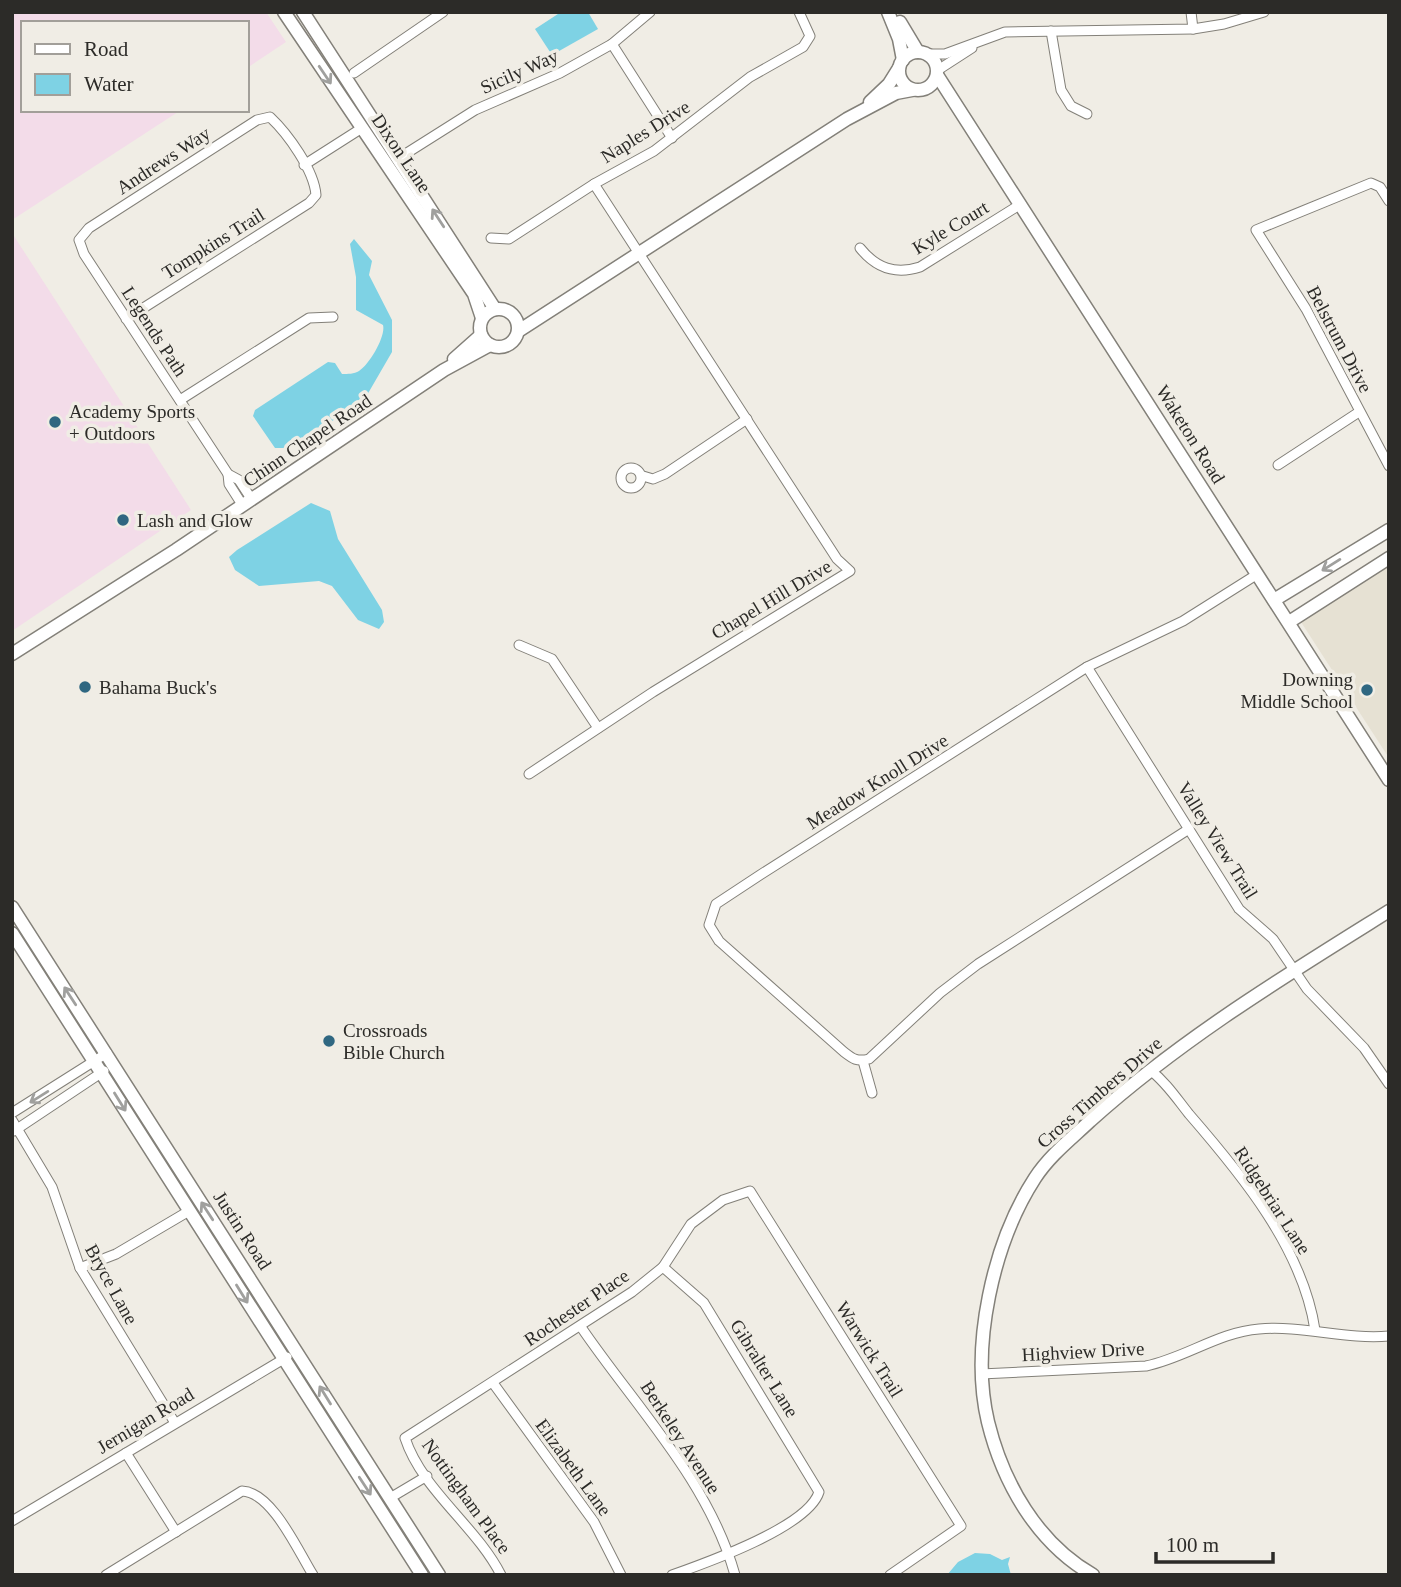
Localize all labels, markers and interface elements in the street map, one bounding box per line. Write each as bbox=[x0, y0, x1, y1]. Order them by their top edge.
legend bbox=[21, 21, 248, 112]
text: Road bbox=[84, 37, 129, 61]
street label: Sicily Way bbox=[477, 45, 562, 98]
one-way arrow bbox=[318, 65, 332, 84]
text: Water bbox=[84, 72, 134, 96]
street label: Naples Drive bbox=[597, 96, 694, 167]
street label: Dixon Lane bbox=[368, 110, 436, 197]
street label: Andrews Way bbox=[113, 122, 214, 198]
street label: Kyle Court bbox=[908, 196, 993, 258]
street label: Tompkins Trail bbox=[158, 204, 268, 283]
one-way arrow bbox=[430, 209, 445, 228]
street label: Legends Path bbox=[118, 282, 192, 381]
street label: Belstrum Drive bbox=[1303, 282, 1376, 396]
street label: Waketon Road bbox=[1152, 381, 1229, 488]
street label: Chinn Chapel Road bbox=[239, 390, 376, 491]
place label: Academy Sports + Outdoors bbox=[69, 401, 195, 444]
marker: Academy Sports + Outdoors bbox=[47, 414, 63, 430]
place label: Lash and Glow bbox=[137, 510, 253, 531]
marker: Lash and Glow bbox=[115, 512, 131, 528]
street label: Chapel Hill Drive bbox=[708, 555, 835, 643]
one-way arrow bbox=[1322, 558, 1342, 572]
place label: Downing Middle School bbox=[1241, 669, 1353, 712]
place label: Bahama Buck's bbox=[99, 677, 217, 698]
marker: Bahama Buck's bbox=[77, 679, 93, 695]
marker: Downing Middle School bbox=[1359, 682, 1375, 698]
street label: Meadow Knoll Drive bbox=[803, 729, 952, 833]
street label: Valley View Trail bbox=[1173, 778, 1262, 902]
one-way arrow bbox=[62, 987, 77, 1006]
place label: Crossroads Bible Church bbox=[343, 1020, 445, 1063]
marker: Crossroads Bible Church bbox=[321, 1033, 337, 1049]
street label: Cross Timbers Drive bbox=[1033, 1033, 1166, 1152]
one-way arrow bbox=[29, 1090, 49, 1104]
one-way arrow bbox=[114, 1092, 128, 1112]
street label: Ridgebriar Lane bbox=[1230, 1143, 1315, 1258]
street label: Justin Road bbox=[209, 1187, 276, 1274]
one-way arrow bbox=[200, 1201, 214, 1221]
street label: Bryce Lane bbox=[81, 1241, 142, 1328]
street label: Rochester Place bbox=[520, 1265, 633, 1350]
one-way arrow bbox=[236, 1284, 250, 1304]
street label: Warwick Trail bbox=[832, 1298, 907, 1401]
street label: Gibralter Lane bbox=[726, 1316, 803, 1421]
street label: Highview Drive bbox=[1021, 1338, 1145, 1365]
street label: Berkeley Avenue bbox=[636, 1377, 725, 1497]
street label: Jernigan Road bbox=[93, 1383, 198, 1458]
one-way arrow bbox=[317, 1386, 332, 1405]
street label: Elizabeth Lane bbox=[531, 1415, 616, 1520]
street label: Nottingham Place bbox=[418, 1435, 515, 1558]
one-way arrow bbox=[359, 1475, 373, 1495]
scale bar bbox=[1156, 1520, 1273, 1564]
text: 100 m bbox=[1166, 1533, 1219, 1557]

